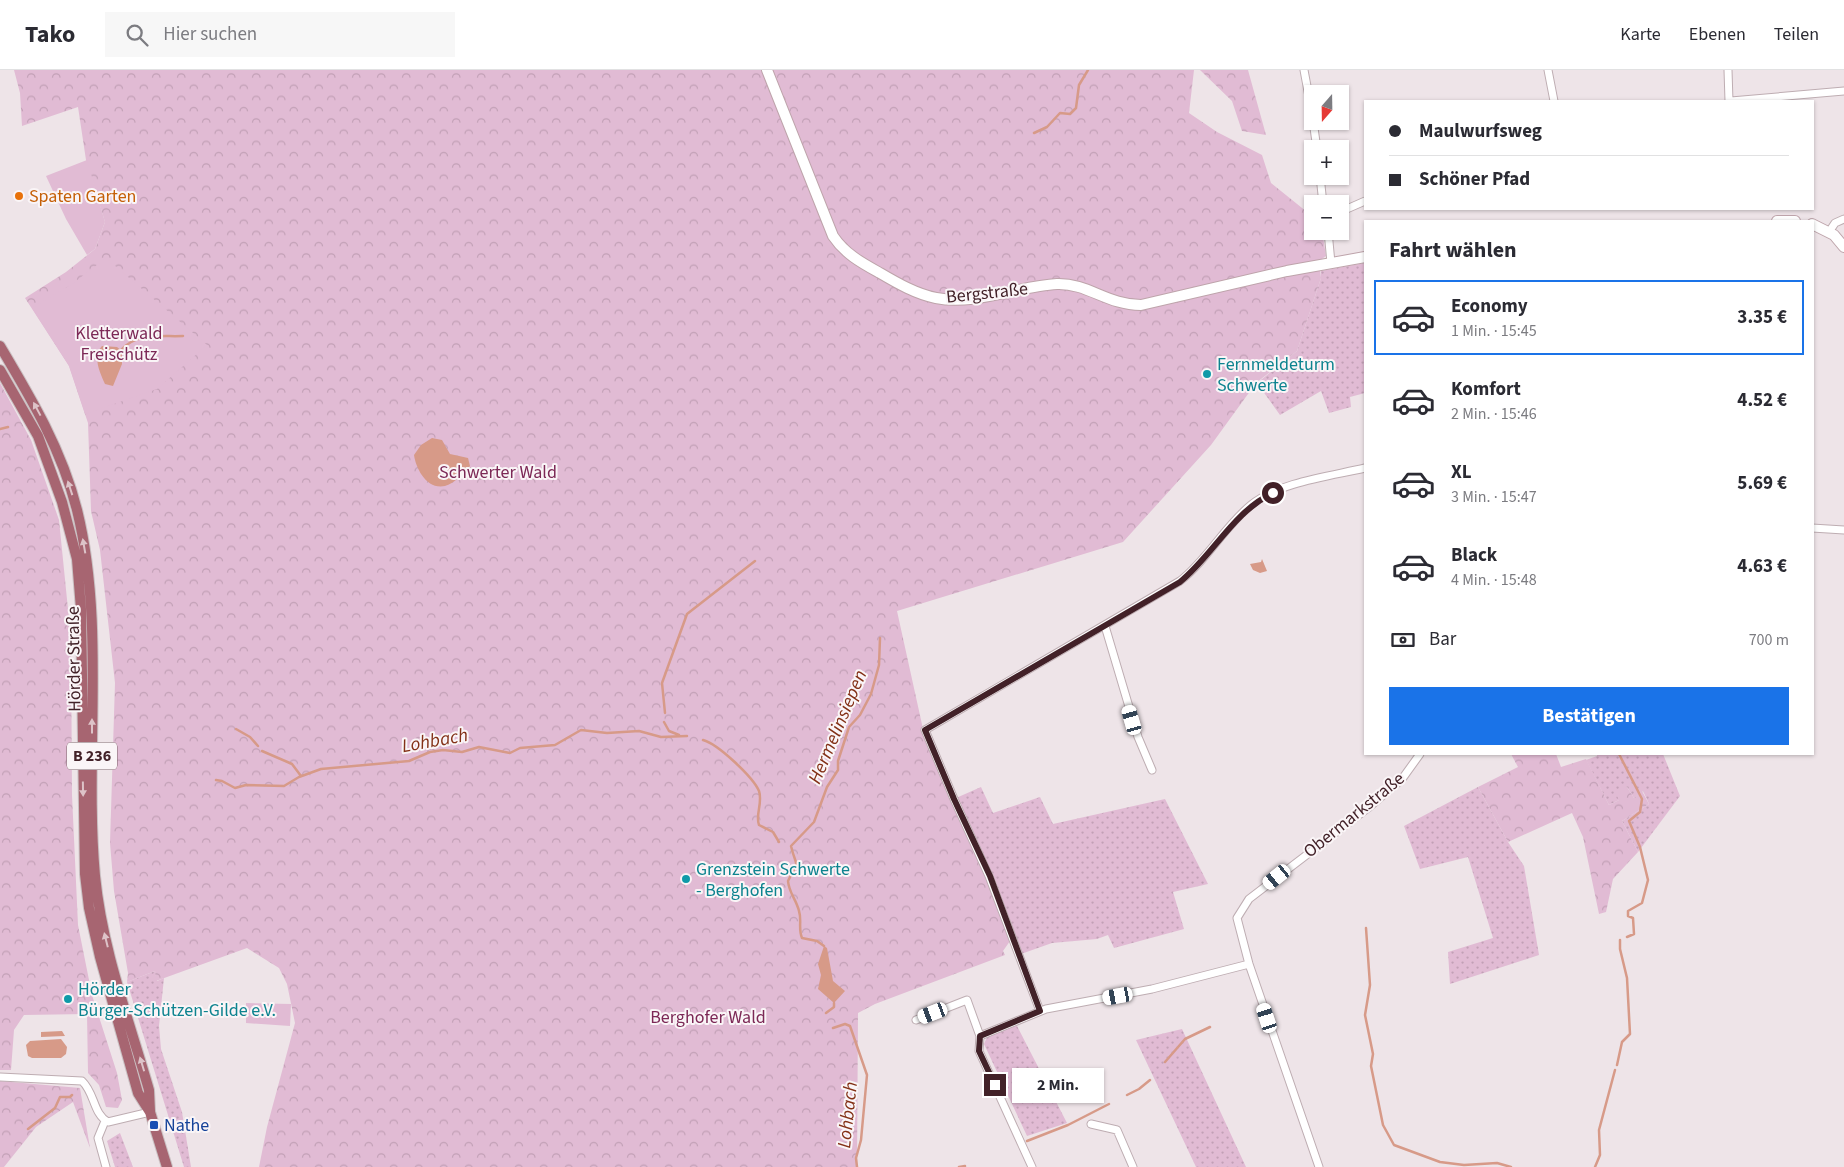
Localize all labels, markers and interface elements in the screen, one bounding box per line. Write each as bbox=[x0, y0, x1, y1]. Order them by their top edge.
search box bbox=[105, 12, 455, 57]
text: Tako bbox=[25, 17, 75, 52]
icon: search bbox=[123, 21, 151, 49]
text: Hier suchen bbox=[163, 21, 257, 48]
text: Karte bbox=[1620, 22, 1661, 47]
text: Ebenen bbox=[1689, 22, 1746, 47]
text: Teilen bbox=[1774, 22, 1819, 47]
north arrow bbox=[1304, 85, 1349, 130]
map controls bbox=[1304, 85, 1349, 240]
text: Maulwurfsweg bbox=[1419, 118, 1542, 145]
button: + bbox=[1304, 140, 1349, 185]
text: Schöner Pfad bbox=[1419, 166, 1530, 193]
place label: Spaten Garten bbox=[29, 184, 136, 209]
marker: Spaten Garten bbox=[13, 190, 25, 202]
button: − bbox=[1304, 195, 1349, 240]
text: Fahrt wählen bbox=[1389, 234, 1517, 266]
street label: Bergstraße bbox=[945, 276, 1029, 310]
text: Economy bbox=[1451, 293, 1528, 320]
icon: car bbox=[1391, 295, 1436, 340]
text: 3.35 € bbox=[1737, 304, 1787, 331]
text: 1 Min. · 15:45 bbox=[1451, 320, 1537, 342]
park label: Kletterwald Freischütz bbox=[75, 321, 163, 367]
place label: Fernmeldeturm Schwerte bbox=[1217, 352, 1335, 398]
marker: Fernmeldeturm Schwerte bbox=[1201, 368, 1213, 380]
text: Komfort bbox=[1451, 376, 1521, 403]
icon: car bbox=[1391, 378, 1436, 423]
text: 4.52 € bbox=[1737, 387, 1787, 414]
one-way arrow bbox=[33, 402, 41, 416]
text: 2 Min. · 15:46 bbox=[1451, 403, 1537, 425]
text: XL bbox=[1451, 459, 1472, 486]
park label: Schwerter Wald bbox=[439, 460, 557, 485]
icon: car bbox=[1391, 461, 1436, 506]
text: 5.69 € bbox=[1737, 470, 1787, 497]
one-way arrow bbox=[66, 480, 74, 495]
route start bbox=[1262, 482, 1284, 504]
text: 3 Min. · 15:47 bbox=[1451, 486, 1537, 508]
one-way arrow bbox=[79, 538, 87, 554]
text: Black bbox=[1451, 542, 1497, 569]
icon: car bbox=[1391, 544, 1436, 589]
text: 4.63 € bbox=[1737, 553, 1787, 580]
text: 4 Min. · 15:48 bbox=[1451, 569, 1537, 591]
street label: Hörder Straße bbox=[61, 606, 87, 712]
icon: cash bbox=[1389, 626, 1417, 654]
text: Bar bbox=[1429, 626, 1456, 653]
text: 700 m bbox=[1749, 629, 1789, 651]
water label: Hermelinsiepen bbox=[802, 666, 874, 788]
button: Bestätigen bbox=[1389, 687, 1789, 745]
car bbox=[1120, 704, 1143, 736]
one-way arrow bbox=[88, 718, 96, 734]
water label: Lohbach bbox=[400, 722, 470, 760]
road number: B 236 bbox=[67, 742, 117, 769]
street label: Obermarkstraße bbox=[1298, 766, 1410, 864]
one-way arrow bbox=[79, 781, 87, 797]
place label: Grenzstein Schwerte - Berghofen bbox=[696, 857, 850, 903]
car bbox=[1260, 862, 1293, 892]
marker: Grenzstein Schwerte - Berghofen bbox=[680, 873, 692, 885]
one-way arrow bbox=[102, 932, 110, 947]
place label: Hörder Bürger-Schützen-Gilde e.V. bbox=[78, 977, 276, 1023]
car bbox=[1101, 986, 1134, 1006]
marker: Hörder Bürger-Schützen-Gilde e.V. bbox=[62, 993, 74, 1005]
car bbox=[916, 1001, 949, 1025]
car bbox=[1255, 1001, 1278, 1035]
park label: Berghofer Wald bbox=[650, 1005, 766, 1030]
one-way arrow bbox=[137, 1056, 145, 1071]
callout: 2 Min. bbox=[1012, 1068, 1105, 1102]
route end bbox=[984, 1074, 1006, 1096]
text: 2 Min. bbox=[1037, 1074, 1079, 1096]
water label: Lohbach bbox=[831, 1080, 865, 1150]
place label: Nathe bbox=[164, 1113, 209, 1138]
marker: Nathe bbox=[148, 1119, 160, 1131]

